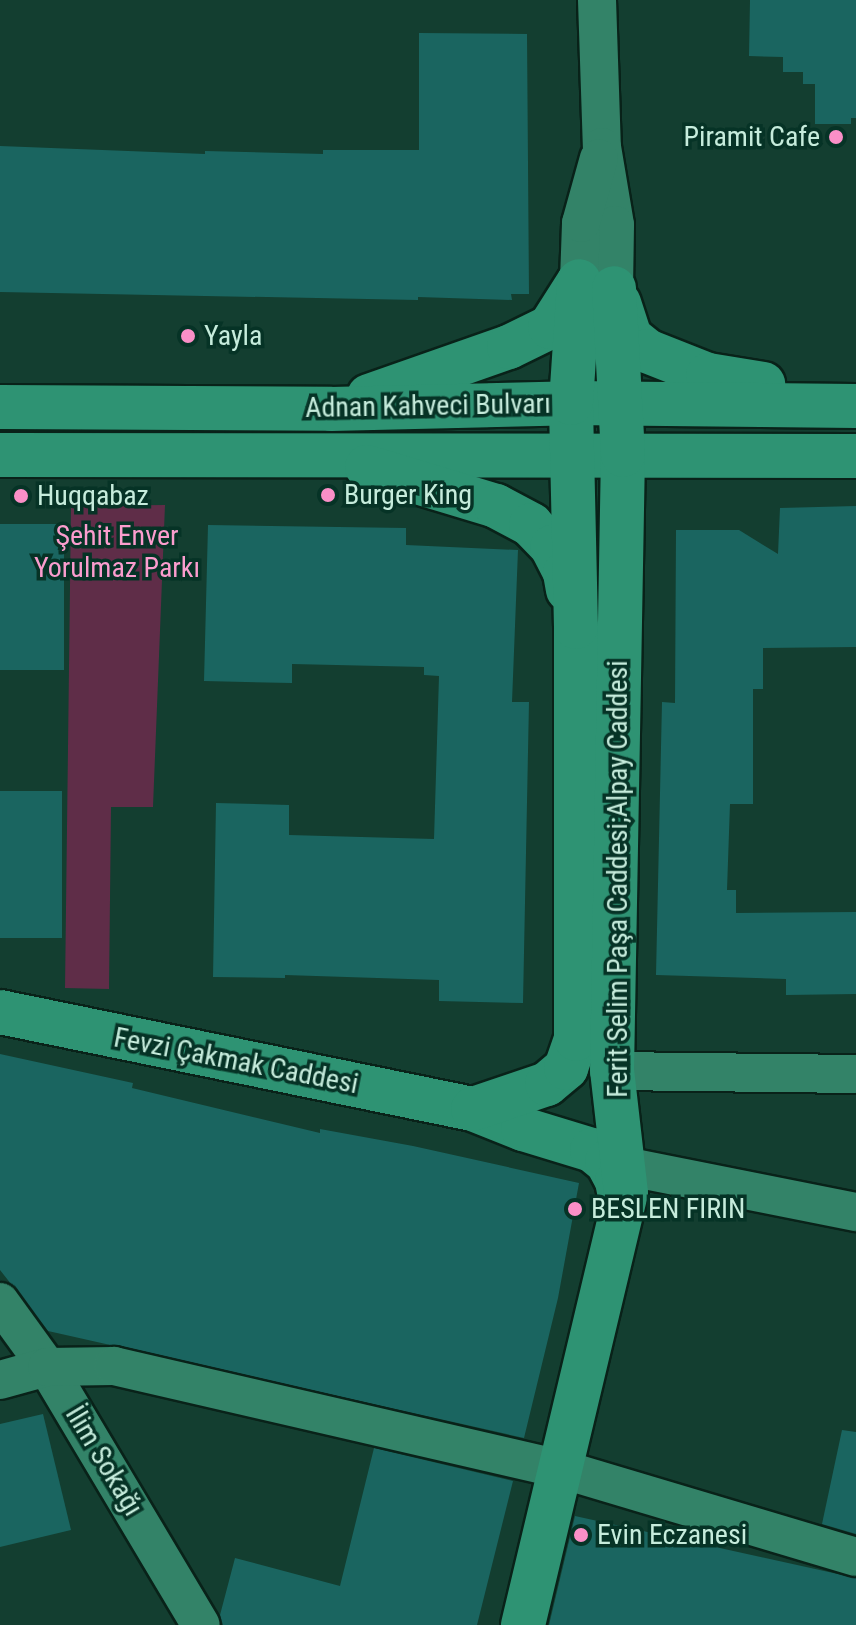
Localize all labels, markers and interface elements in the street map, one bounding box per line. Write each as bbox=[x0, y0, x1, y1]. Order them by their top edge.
place label: Piramit Cafe bbox=[684, 120, 820, 154]
marker: Piramit Cafe bbox=[827, 128, 845, 146]
place label: Yayla bbox=[204, 319, 262, 353]
marker: Yayla bbox=[179, 327, 197, 345]
street label: Adnan Kahveci Bulvarı bbox=[305, 387, 551, 425]
place label: Burger King bbox=[344, 478, 472, 512]
place label: Huqqabaz bbox=[37, 479, 149, 513]
marker: Burger King bbox=[319, 486, 337, 504]
marker: Huqqabaz bbox=[12, 487, 30, 505]
park label: Şehit Enver Yorulmaz Parkı bbox=[34, 519, 200, 585]
street label: Ferit Selim Paşa Caddesi;Alpay Caddesi bbox=[601, 660, 635, 1098]
street label: Fevzi Çakmak Caddesi bbox=[111, 1021, 361, 1101]
place label: BESLEN FIRIN bbox=[591, 1192, 745, 1226]
marker: BESLEN FIRIN bbox=[566, 1200, 584, 1218]
street label: İlim Sokağı bbox=[58, 1400, 150, 1522]
place label: Evin Eczanesi bbox=[597, 1518, 747, 1552]
marker: Evin Eczanesi bbox=[572, 1526, 590, 1544]

